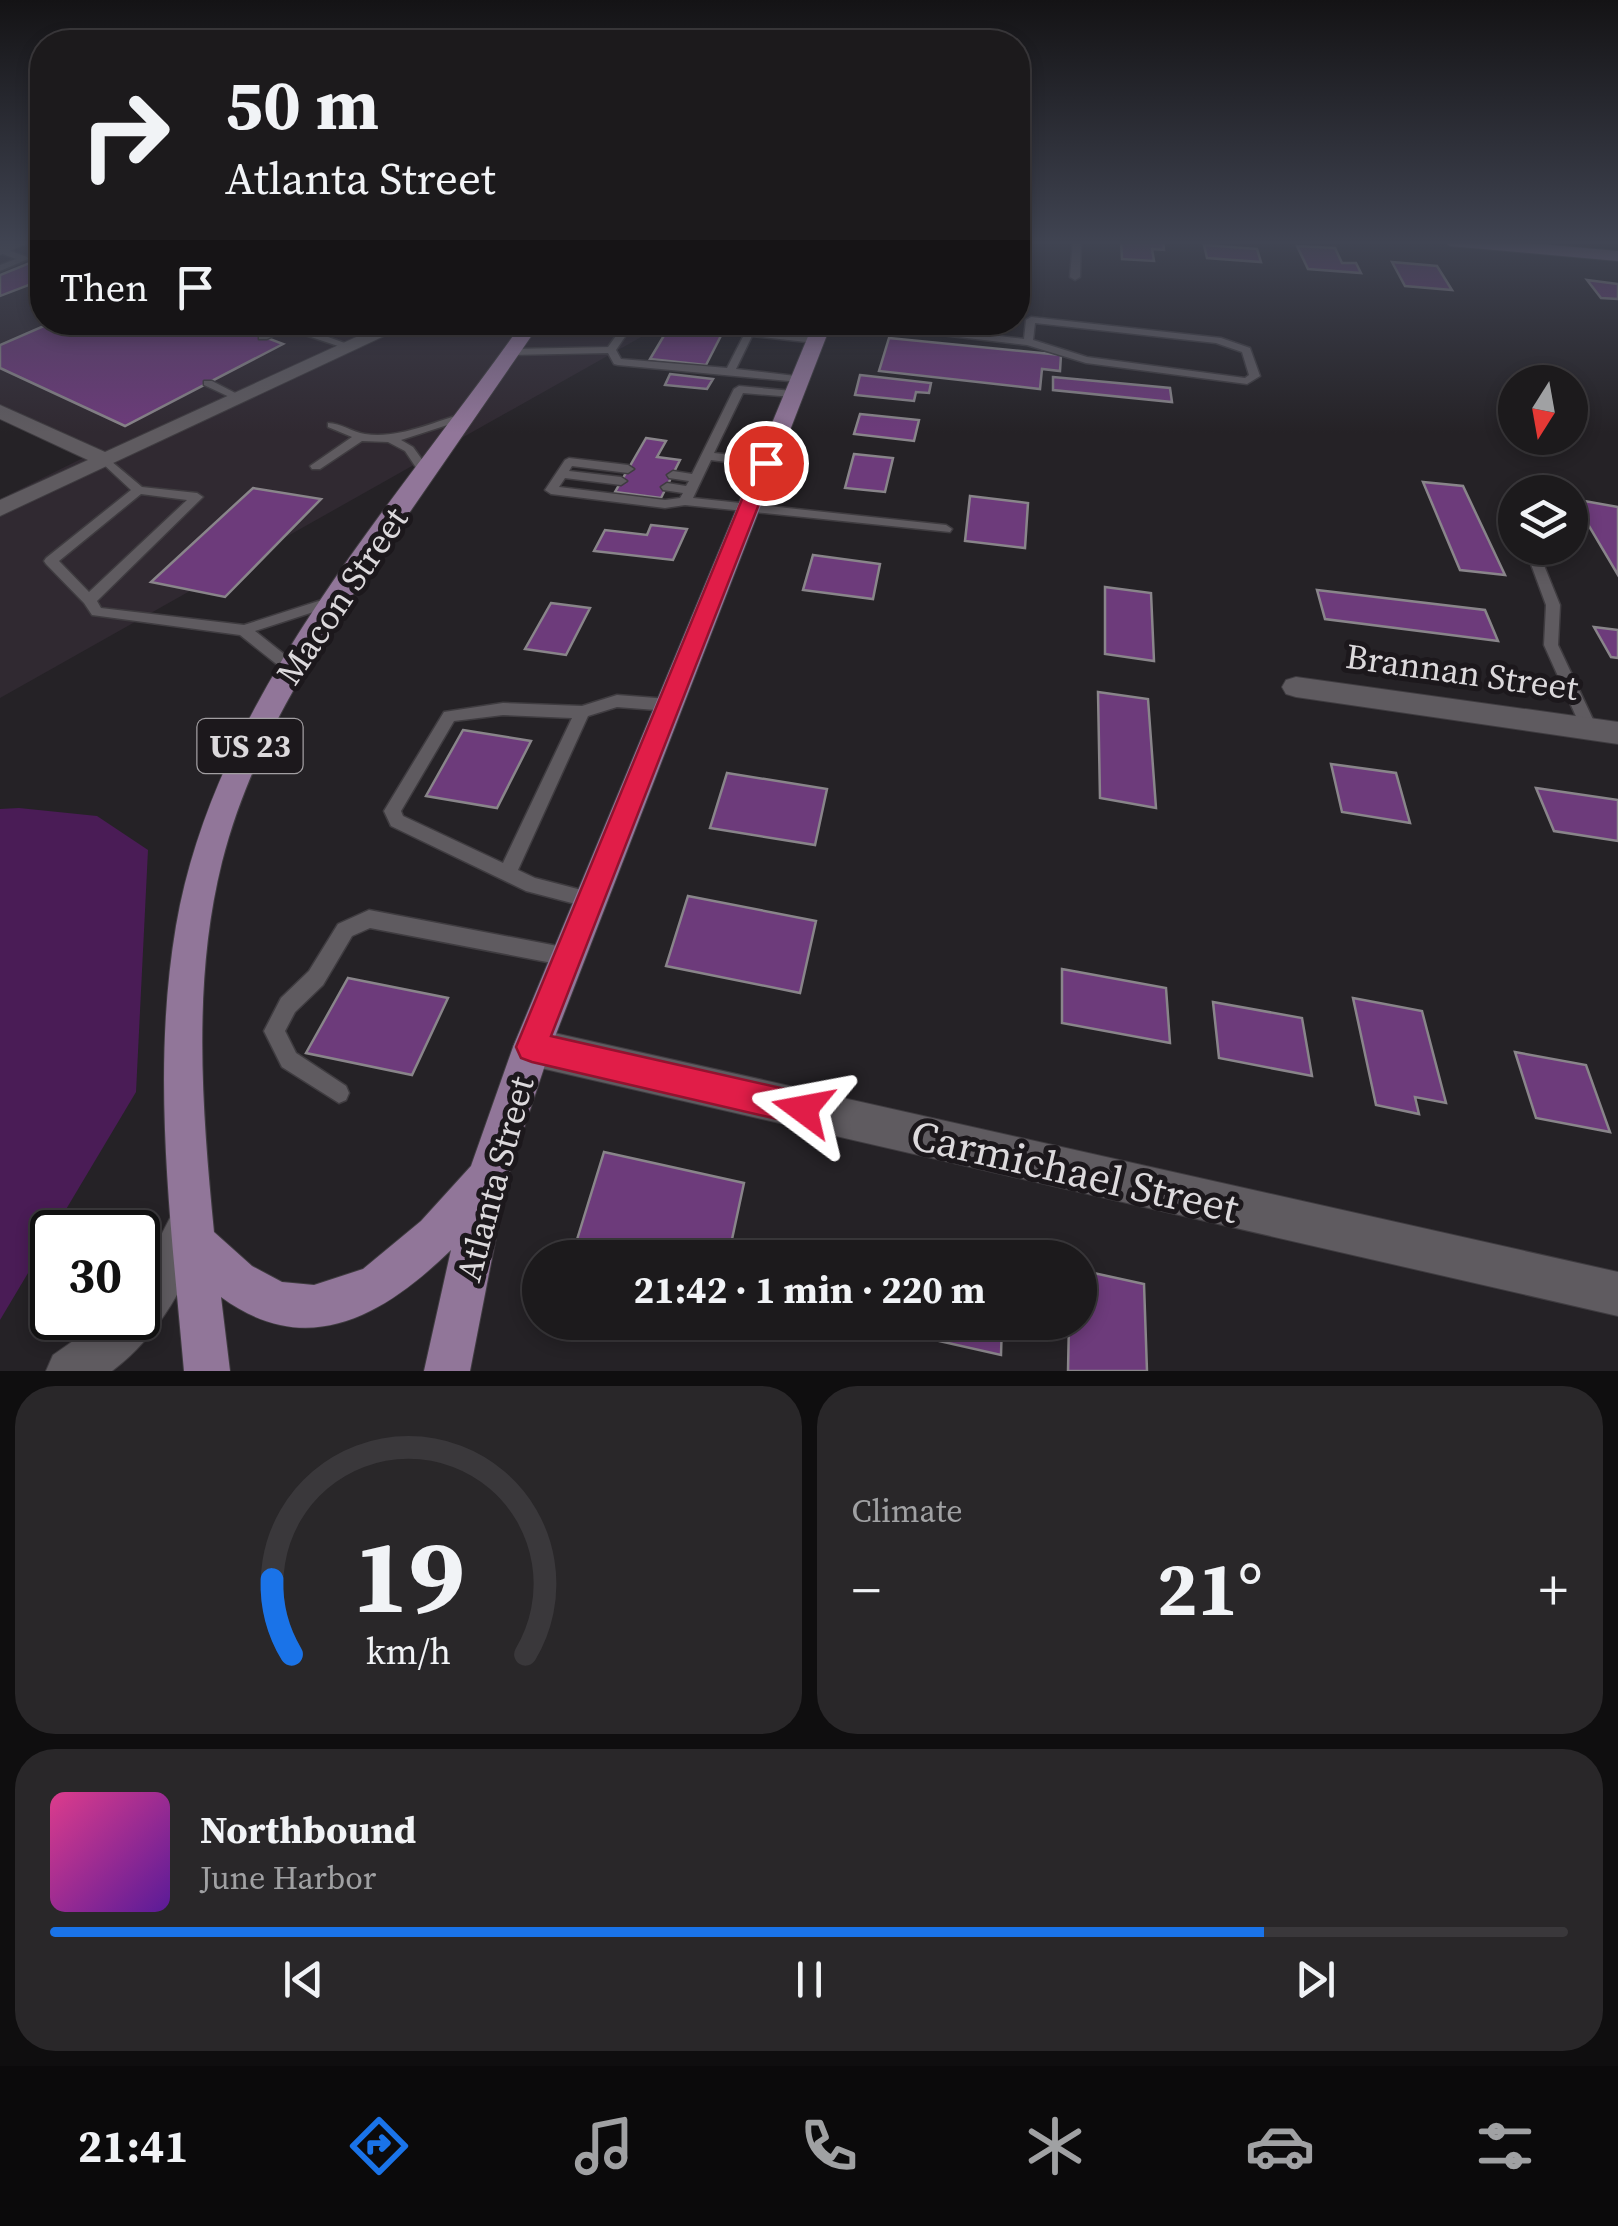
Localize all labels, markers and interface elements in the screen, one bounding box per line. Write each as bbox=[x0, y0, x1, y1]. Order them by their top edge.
text: 50 m bbox=[225, 56, 379, 152]
icon: right bbox=[60, 70, 190, 200]
text: Atlanta Street bbox=[225, 147, 496, 209]
icon: arrive bbox=[168, 260, 223, 315]
text: Then bbox=[60, 262, 148, 314]
north arrow bbox=[1498, 365, 1588, 455]
map controls bbox=[1498, 365, 1588, 565]
pin bbox=[724, 421, 809, 506]
icon: arrive bbox=[739, 436, 794, 491]
button: layers bbox=[1498, 475, 1588, 565]
street label: Macon Street bbox=[265, 497, 420, 694]
street label: Brannan Street bbox=[1343, 632, 1582, 712]
road number: US 23 bbox=[198, 719, 302, 773]
position arrow bbox=[751, 1057, 855, 1161]
street label: Atlanta Street bbox=[445, 1071, 546, 1287]
street label: Carmichael Street bbox=[906, 1105, 1245, 1237]
speed limit sign: 30 bbox=[30, 1210, 160, 1340]
text: 21:42 · 1 min · 220 m bbox=[633, 1264, 986, 1316]
text: Climate bbox=[852, 1489, 963, 1533]
text: 19 bbox=[352, 1504, 465, 1647]
text: 21° bbox=[1157, 1537, 1263, 1640]
text: − bbox=[852, 1552, 881, 1627]
text: + bbox=[1539, 1552, 1568, 1627]
text: km/h bbox=[366, 1627, 451, 1676]
text: Northbound bbox=[200, 1804, 416, 1856]
text: June Harbor bbox=[200, 1856, 376, 1900]
icon: previous bbox=[276, 1952, 331, 2007]
icon: pause bbox=[782, 1952, 837, 2007]
icon: next bbox=[1288, 1952, 1343, 2007]
icon: directions bbox=[344, 2111, 414, 2181]
icon: music bbox=[569, 2111, 639, 2181]
icon: phone bbox=[794, 2111, 864, 2181]
icon: climate bbox=[1020, 2111, 1090, 2181]
icon: car bbox=[1245, 2111, 1315, 2181]
icon: filters bbox=[1470, 2111, 1540, 2181]
text: 21:41 bbox=[78, 2115, 189, 2177]

